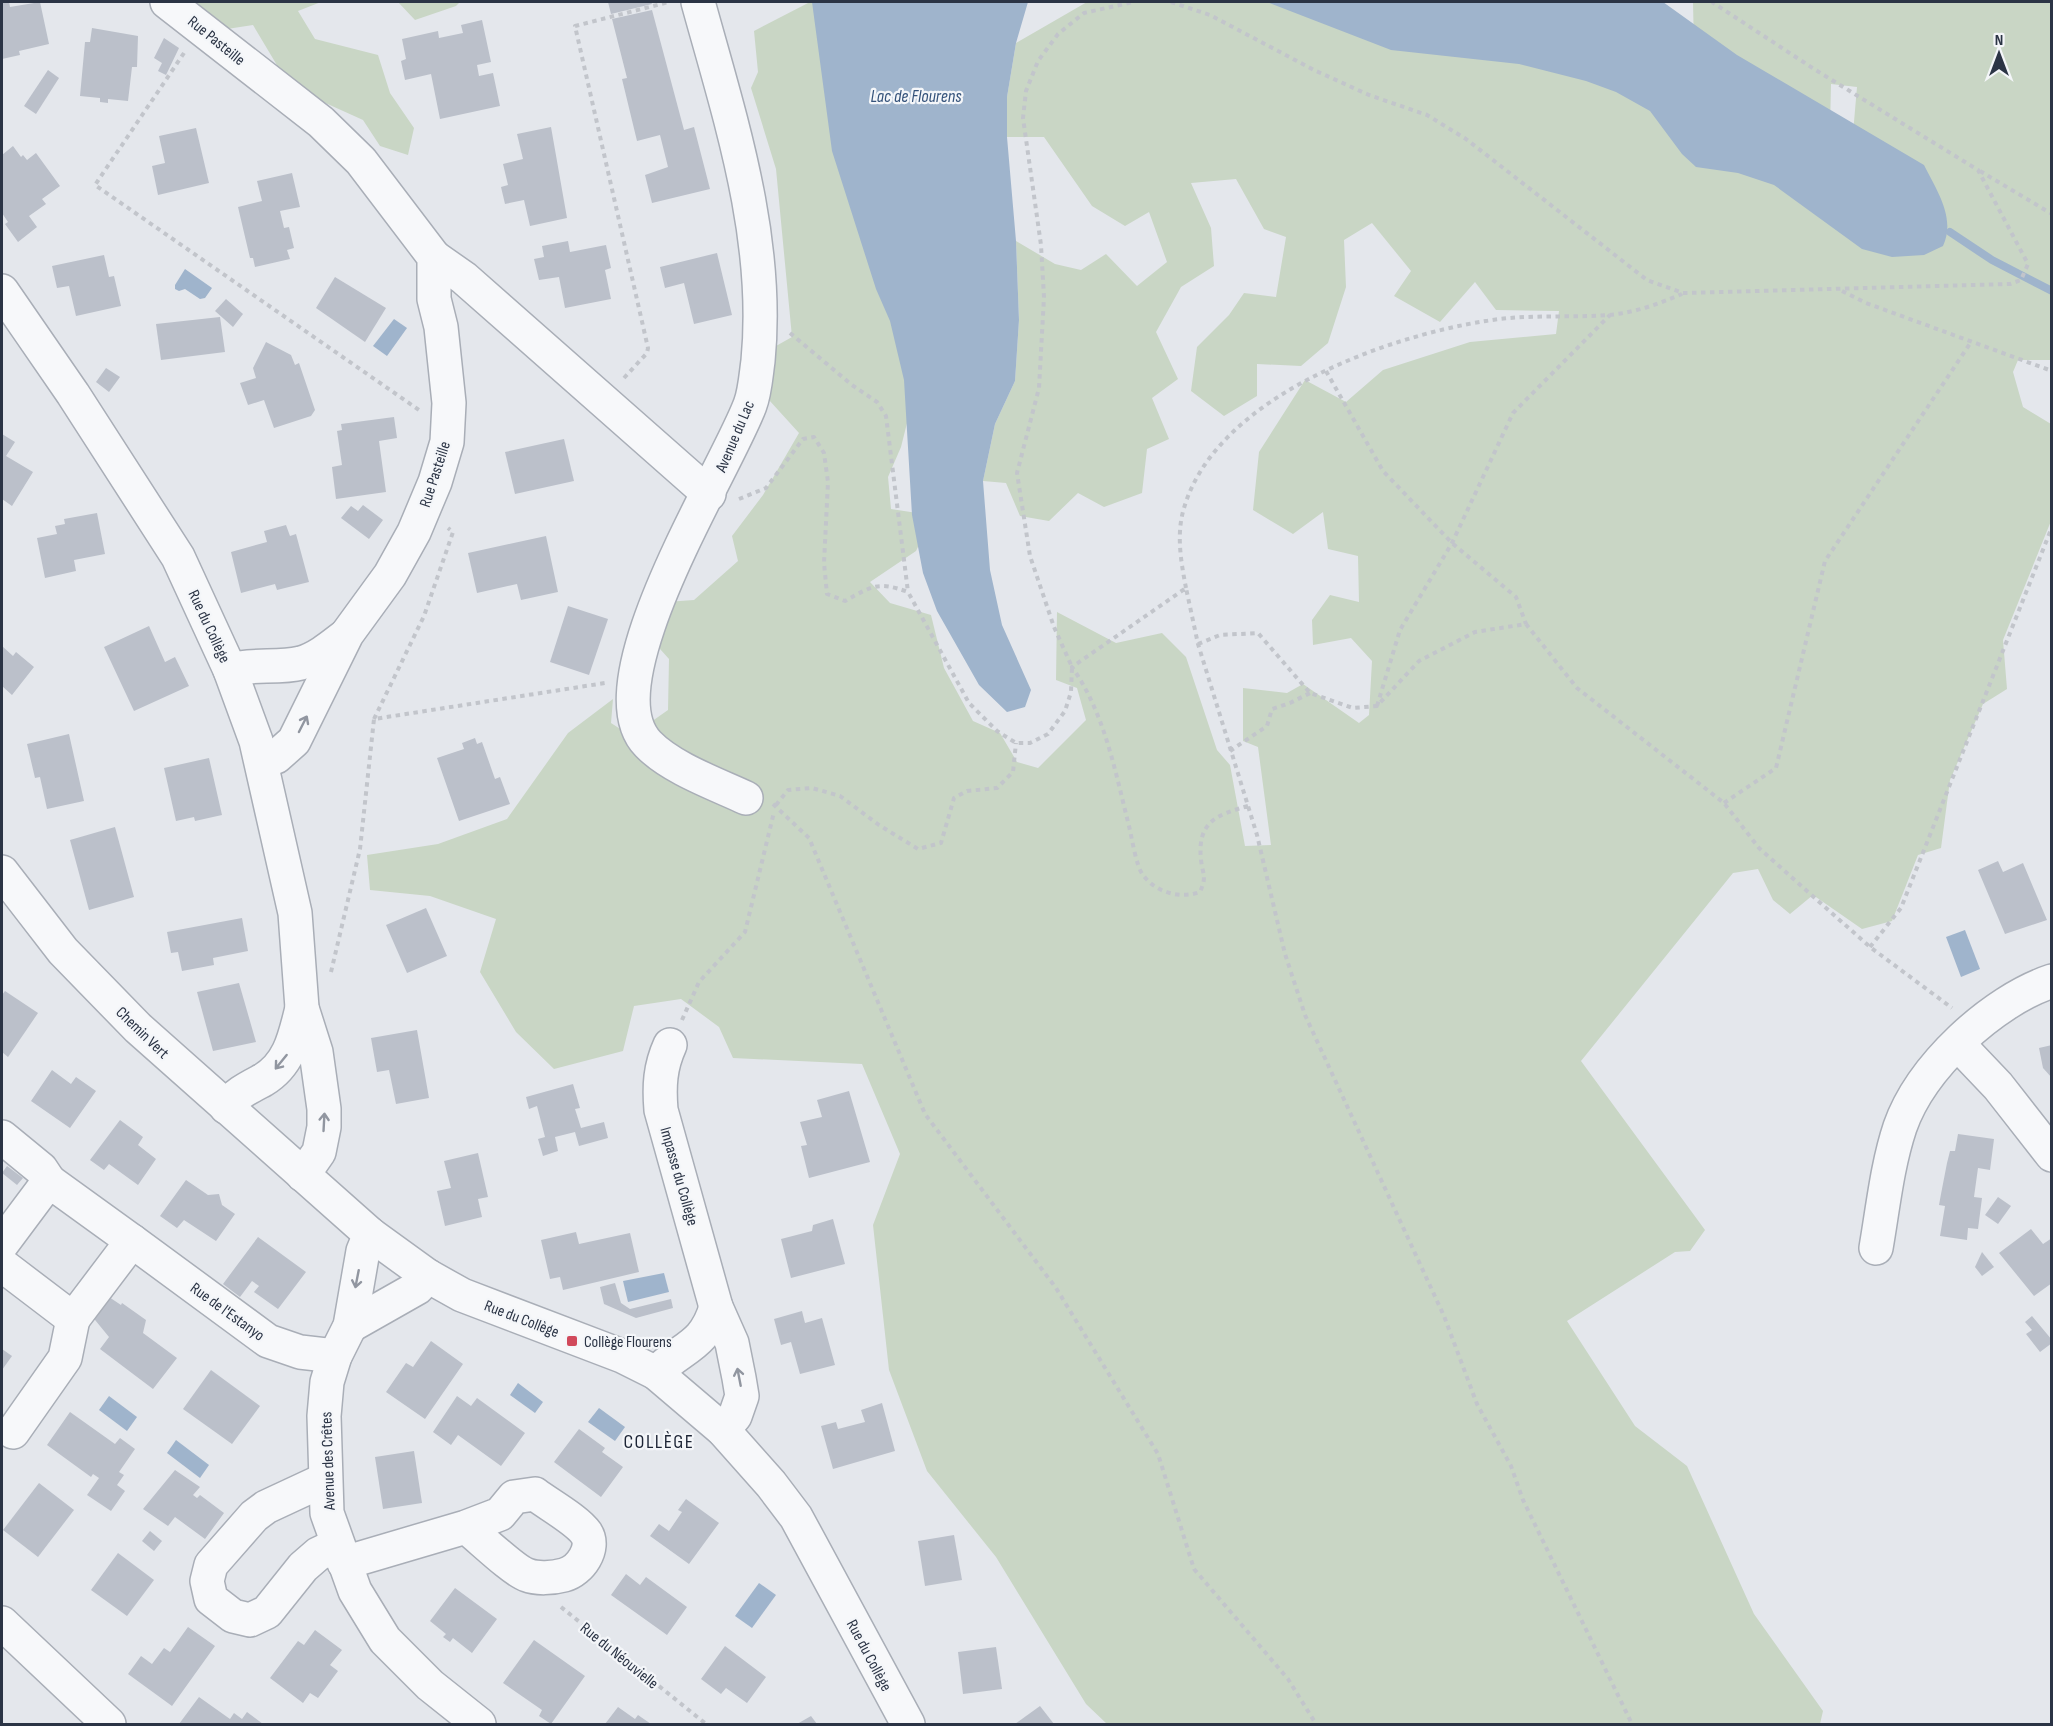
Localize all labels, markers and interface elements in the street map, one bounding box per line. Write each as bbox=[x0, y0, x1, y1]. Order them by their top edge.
street label: Rue Pasteille bbox=[184, 12, 248, 70]
north arrow bbox=[1969, 24, 2029, 84]
text: N bbox=[1995, 31, 2003, 50]
water label: Lac de Flourens bbox=[870, 86, 962, 107]
street label: Avenue du Lac bbox=[711, 398, 759, 476]
street label: Rue Pasteille bbox=[416, 439, 455, 510]
street label: Rue du Collège bbox=[183, 587, 234, 666]
one-way arrow bbox=[298, 715, 309, 733]
street label: Chemin Vert bbox=[111, 1003, 173, 1063]
one-way arrow bbox=[275, 1054, 288, 1070]
one-way arrow bbox=[318, 1113, 329, 1133]
street label: Impasse du Collège bbox=[655, 1125, 702, 1228]
one-way arrow bbox=[351, 1269, 362, 1289]
street label: Rue de l'Estanyo bbox=[186, 1279, 268, 1345]
street label: Rue du Collège bbox=[481, 1296, 561, 1342]
place label: Collège Flourens bbox=[584, 1333, 672, 1352]
marker: Collège Flourens bbox=[565, 1334, 579, 1348]
one-way arrow bbox=[733, 1368, 744, 1387]
street label: Avenue des Crêtes bbox=[317, 1411, 340, 1511]
district label: COLLÈGE bbox=[624, 1430, 694, 1454]
street label: Rue du Collège bbox=[842, 1617, 895, 1695]
street label: Rue du Néouvielle bbox=[576, 1619, 662, 1693]

